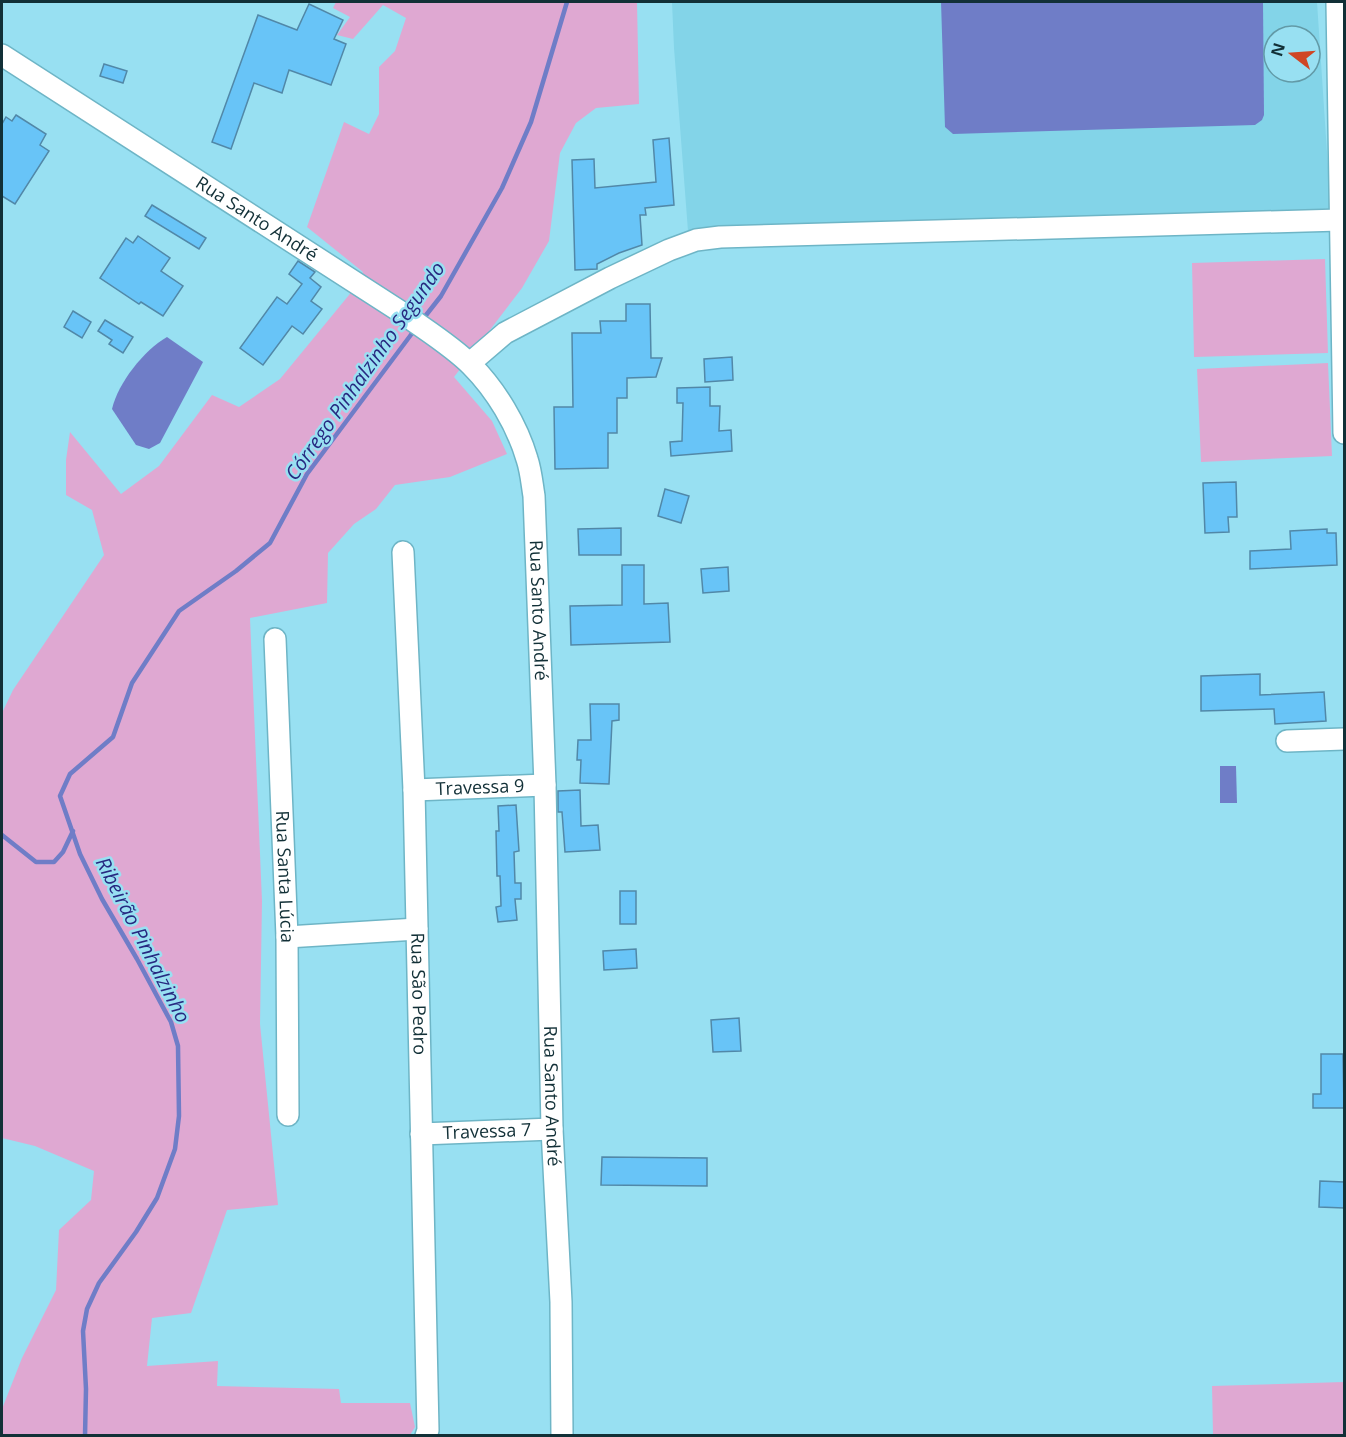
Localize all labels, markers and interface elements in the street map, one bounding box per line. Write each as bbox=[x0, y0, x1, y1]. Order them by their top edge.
north arrow bbox=[1262, 24, 1322, 84]
text: N bbox=[1265, 40, 1290, 59]
street label: Rua Santo André bbox=[192, 170, 323, 266]
water label: Córrego Pinhalzinho Segundo bbox=[279, 256, 451, 485]
street label: Rua Santo André bbox=[525, 539, 554, 681]
street label: Travessa 9 bbox=[435, 773, 525, 800]
street label: Rua Santa Lúcia bbox=[271, 810, 300, 943]
water label: Ribeirão Pinhalzinho bbox=[90, 852, 197, 1027]
street label: Rua São Pedro bbox=[406, 932, 433, 1055]
street label: Rua Santo André bbox=[539, 1025, 567, 1167]
street label: Travessa 7 bbox=[442, 1117, 532, 1144]

